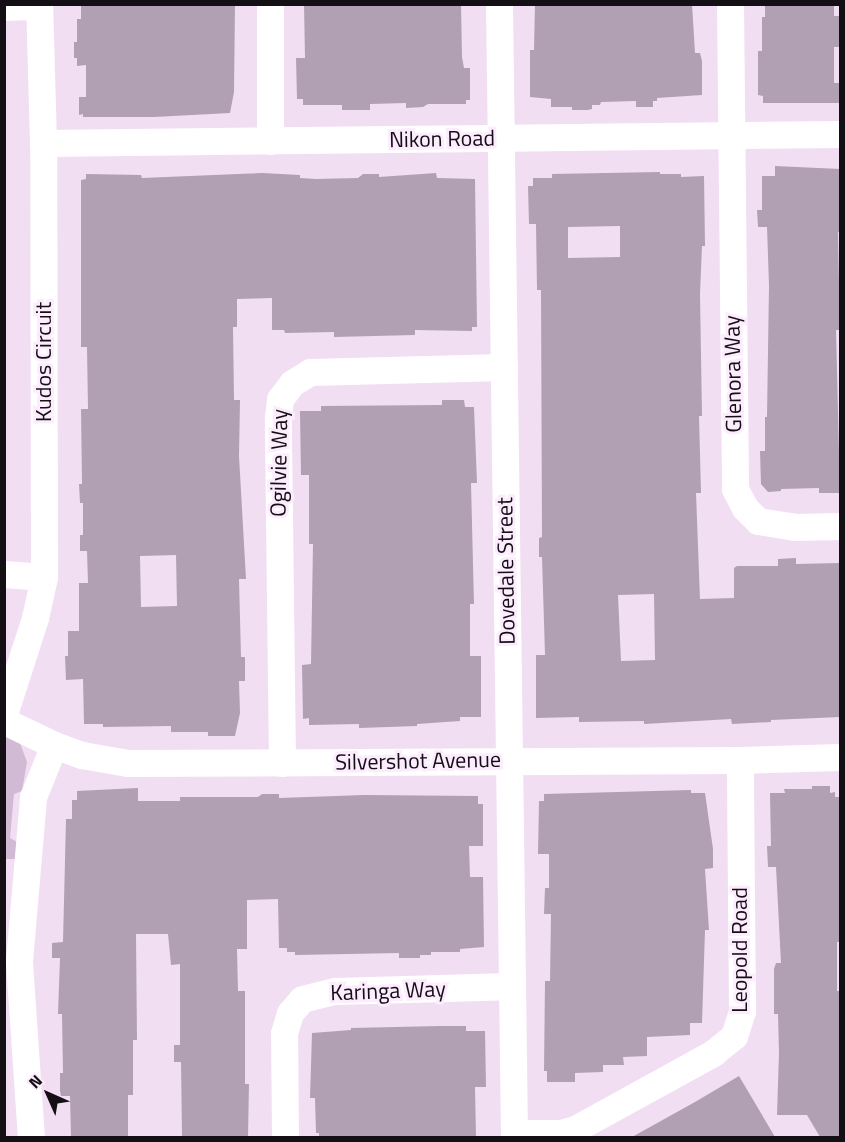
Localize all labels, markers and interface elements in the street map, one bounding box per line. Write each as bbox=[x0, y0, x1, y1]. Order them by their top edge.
street label: Nikon Road bbox=[389, 125, 495, 153]
street label: Kudos Circuit bbox=[31, 302, 57, 422]
street label: Glenora Way bbox=[719, 315, 747, 433]
street label: Ogilvie Way bbox=[265, 409, 293, 517]
street label: Dovedale Street bbox=[492, 497, 520, 645]
street label: Silvershot Avenue bbox=[335, 746, 501, 776]
street label: Leopold Road bbox=[727, 887, 753, 1013]
street label: Karinga Way bbox=[330, 976, 446, 1006]
north arrow bbox=[18, 1064, 78, 1124]
text: N bbox=[23, 1069, 48, 1094]

